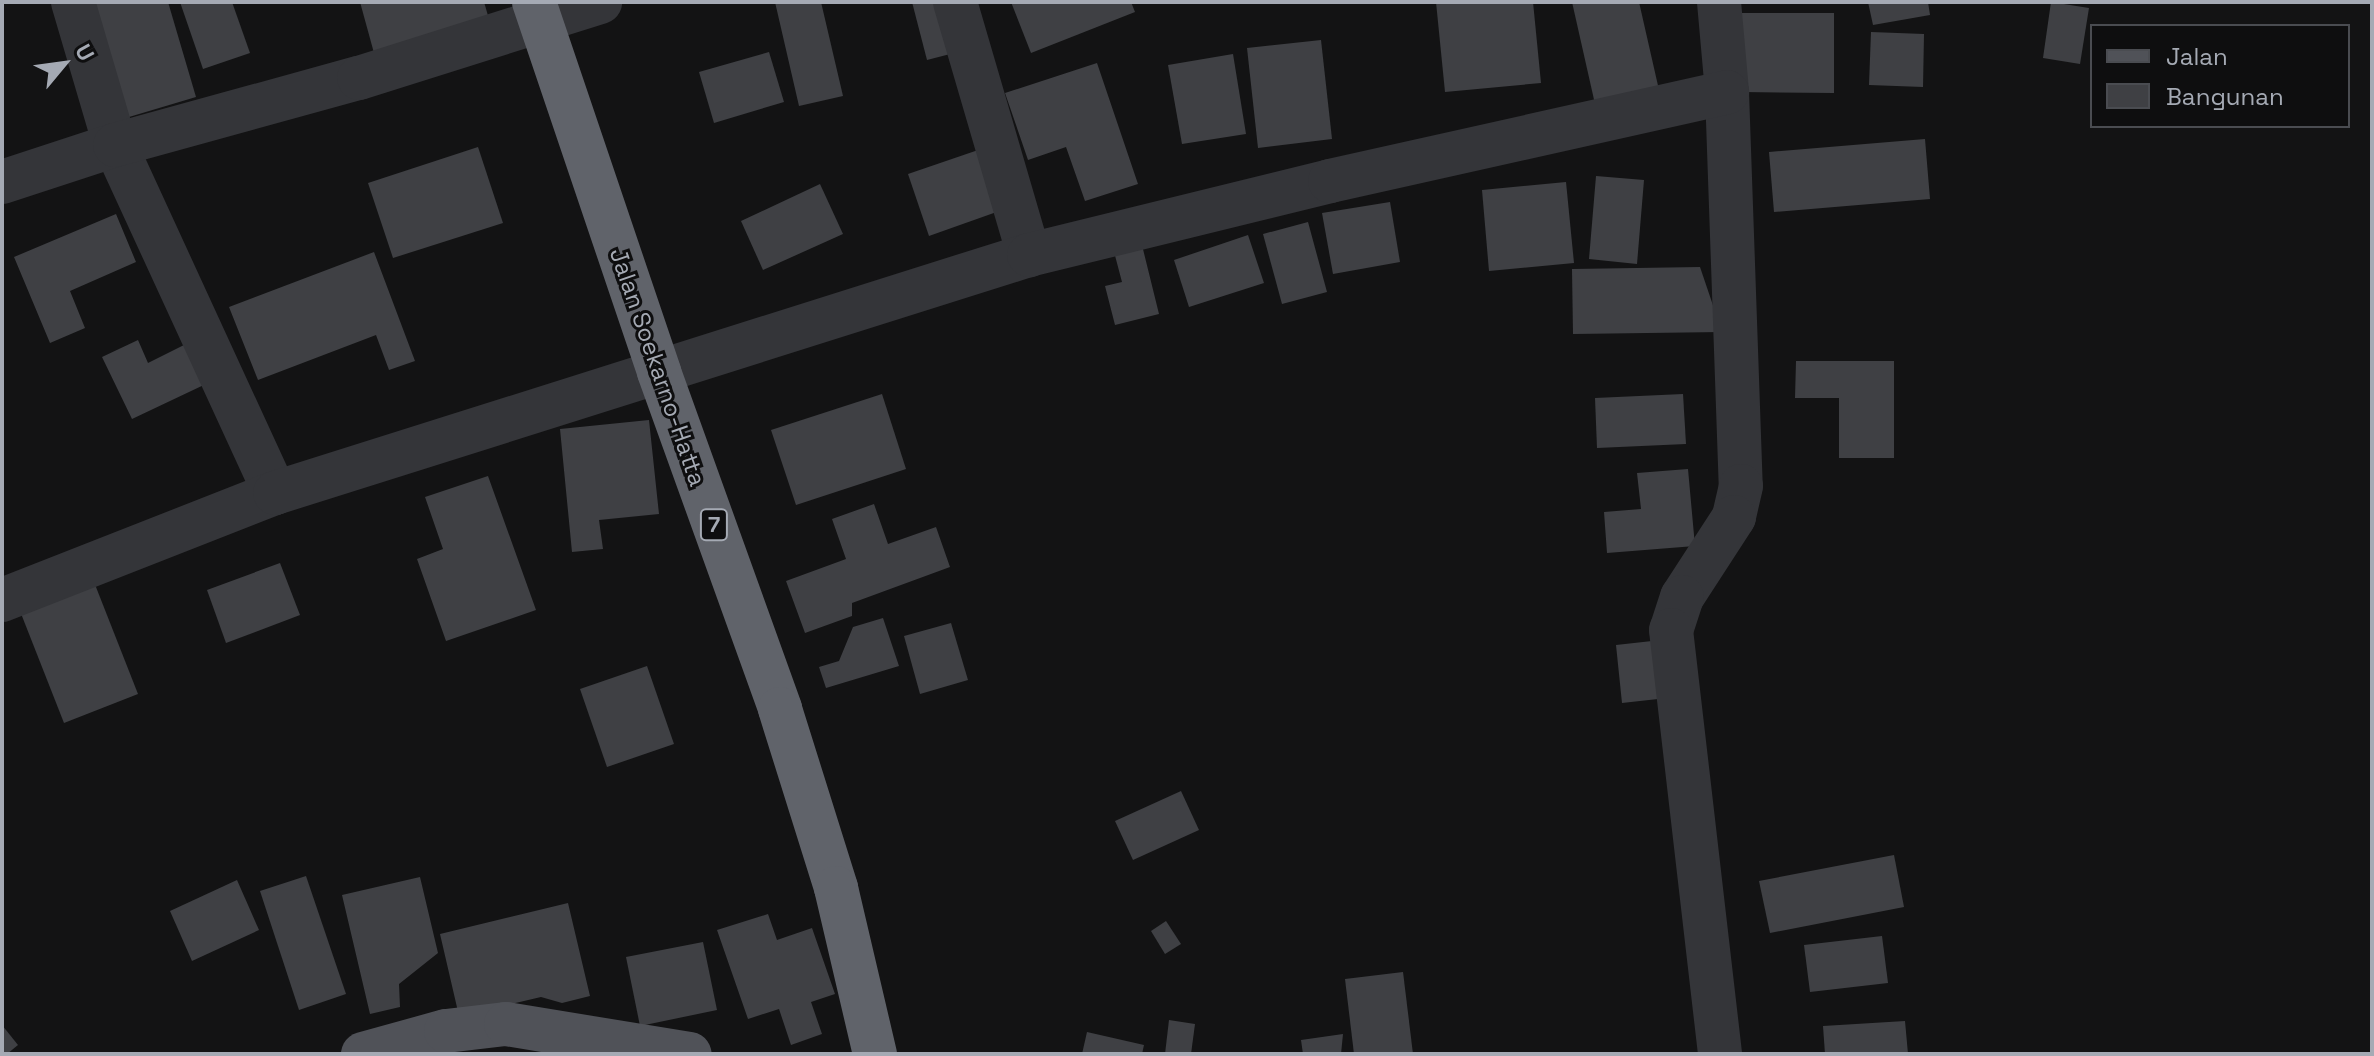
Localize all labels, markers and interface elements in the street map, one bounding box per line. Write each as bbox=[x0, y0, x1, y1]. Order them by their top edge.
north arrow bbox=[24, 24, 104, 104]
legend bbox=[2090, 24, 2350, 128]
text: U bbox=[69, 39, 101, 66]
text: Jalan bbox=[2166, 41, 2228, 72]
text: Bangunan bbox=[2166, 81, 2284, 112]
street label: Jalan Soekarno-Hatta bbox=[604, 244, 712, 490]
road number: 7 bbox=[698, 507, 730, 543]

